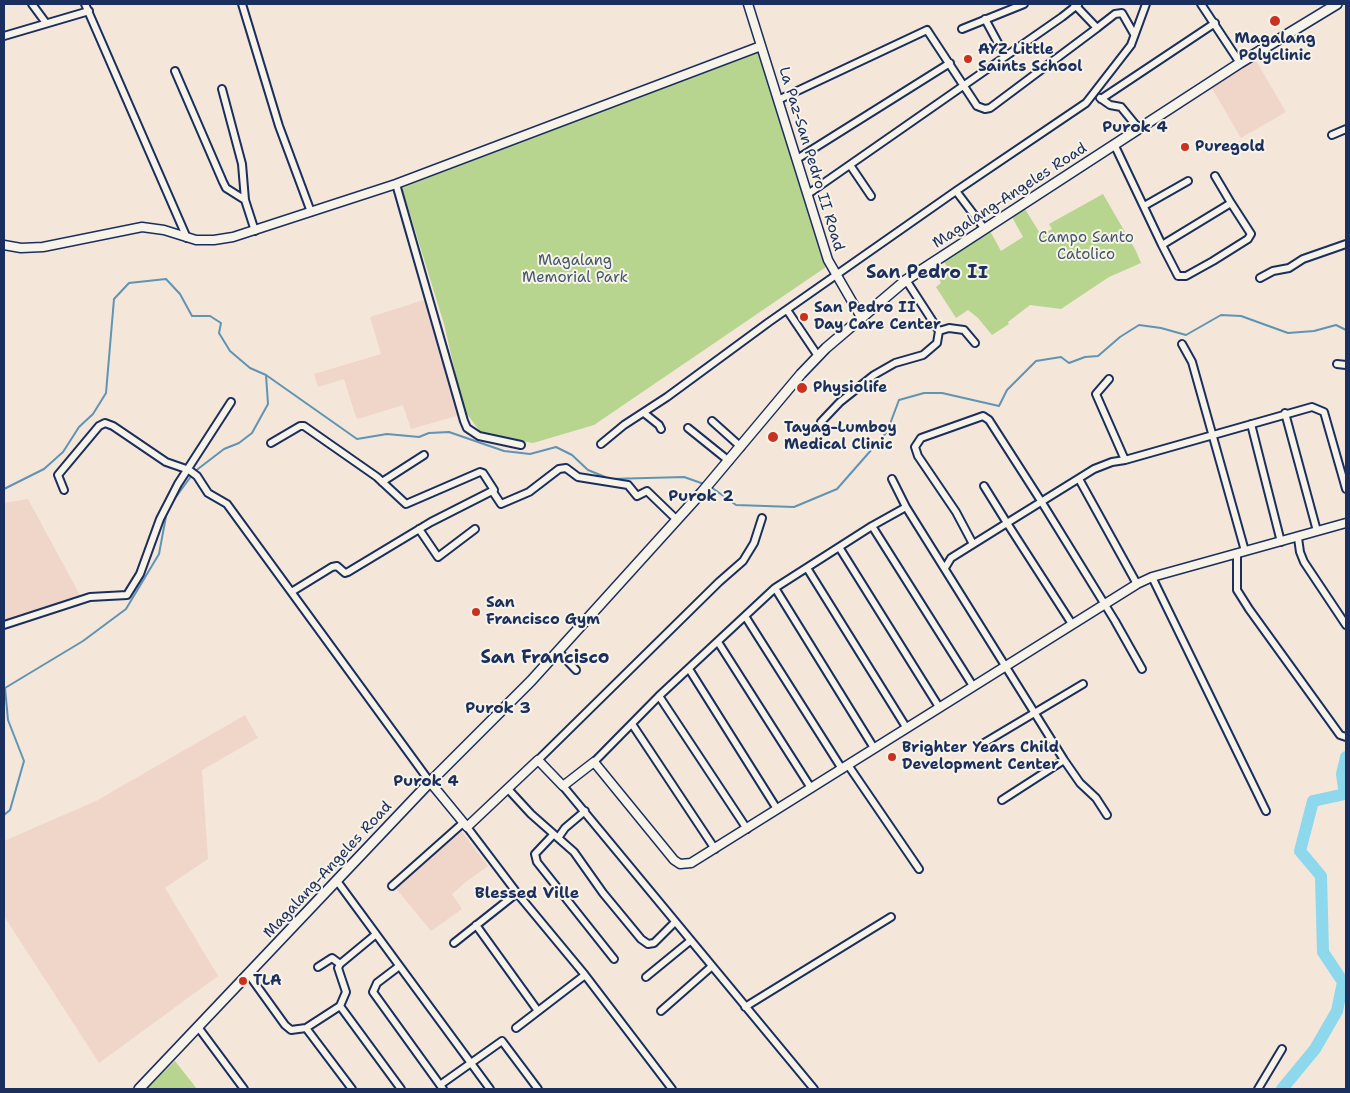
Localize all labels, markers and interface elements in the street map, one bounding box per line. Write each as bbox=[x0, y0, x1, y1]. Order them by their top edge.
marker: Magalang Polyclinic bbox=[1268, 14, 1282, 28]
place label: Magalang Polyclinic bbox=[1235, 30, 1315, 65]
place label: AYZ Little Saints School bbox=[978, 41, 1082, 76]
marker: AYZ Little Saints School bbox=[962, 53, 974, 65]
street label: La Paz-San Pedro II Road bbox=[774, 65, 848, 253]
district label: Purok 4 bbox=[1102, 118, 1168, 138]
place label: Puregold bbox=[1195, 138, 1265, 156]
street label: Magalang-Angeles Road bbox=[930, 139, 1090, 253]
marker: Puregold bbox=[1179, 141, 1191, 153]
park label: Campo Santo Catolico bbox=[1038, 229, 1134, 264]
park label: Magalang Memorial Park bbox=[522, 252, 628, 287]
district label: San Pedro II bbox=[866, 262, 988, 284]
place label: San Pedro II Day Care Center bbox=[814, 299, 941, 334]
marker: San Pedro II Day Care Center bbox=[798, 311, 810, 323]
place label: Physiolife bbox=[813, 379, 887, 397]
marker: Physiolife bbox=[795, 381, 809, 395]
place label: Tayag-Lumboy Medical Clinic bbox=[784, 419, 897, 454]
marker: Tayag-Lumboy Medical Clinic bbox=[766, 430, 780, 444]
district label: Purok 2 bbox=[668, 487, 734, 507]
place label: San Francisco Gym bbox=[486, 594, 600, 629]
marker: San Francisco Gym bbox=[470, 606, 482, 618]
district label: San Francisco bbox=[480, 647, 610, 669]
district label: Purok 3 bbox=[465, 699, 531, 719]
place label: Brighter Years Child Development Center bbox=[902, 739, 1059, 774]
marker: Brighter Years Child Development Center bbox=[886, 751, 898, 763]
district label: Purok 4 bbox=[393, 772, 459, 792]
street label: Magalang-Angeles Road bbox=[260, 798, 396, 942]
district label: Blessed Ville bbox=[475, 884, 579, 904]
place label: TLA bbox=[253, 972, 281, 990]
marker: TLA bbox=[237, 975, 249, 987]

